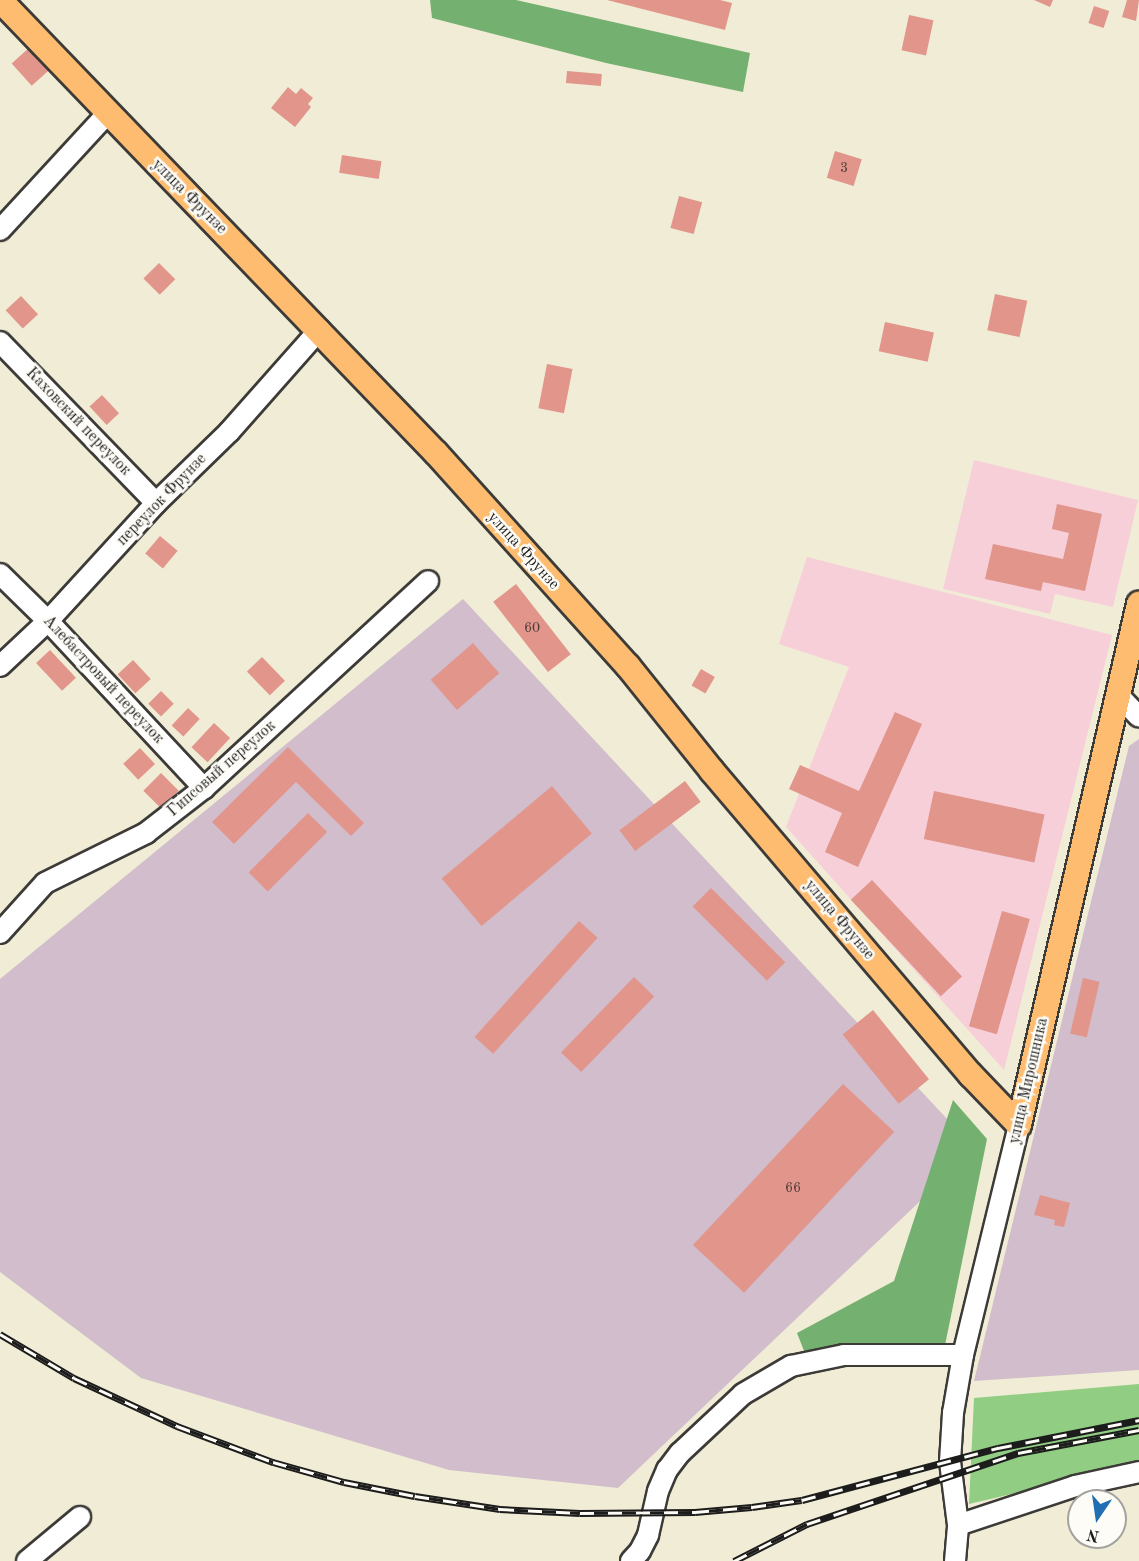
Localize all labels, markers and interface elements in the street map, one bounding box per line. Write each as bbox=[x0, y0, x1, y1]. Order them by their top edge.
street label: улица Фрунзе bbox=[147, 155, 231, 239]
house number: 3 bbox=[840, 160, 848, 176]
street label: Каховский переулок bbox=[21, 364, 135, 480]
street label: переулок Фрунзе bbox=[113, 450, 211, 550]
street label: улица Фрунзе bbox=[483, 508, 563, 594]
street label: Алебастровый переулок bbox=[38, 612, 168, 748]
house number: 60 bbox=[524, 620, 540, 636]
street label: Гипсовый переулок bbox=[164, 717, 280, 821]
street label: улица Фрунзе bbox=[800, 876, 878, 964]
street label: улица Мирошника bbox=[1005, 1016, 1053, 1146]
house number: 66 bbox=[785, 1180, 801, 1196]
north arrow bbox=[1067, 1489, 1127, 1549]
text: N bbox=[1086, 1525, 1101, 1544]

